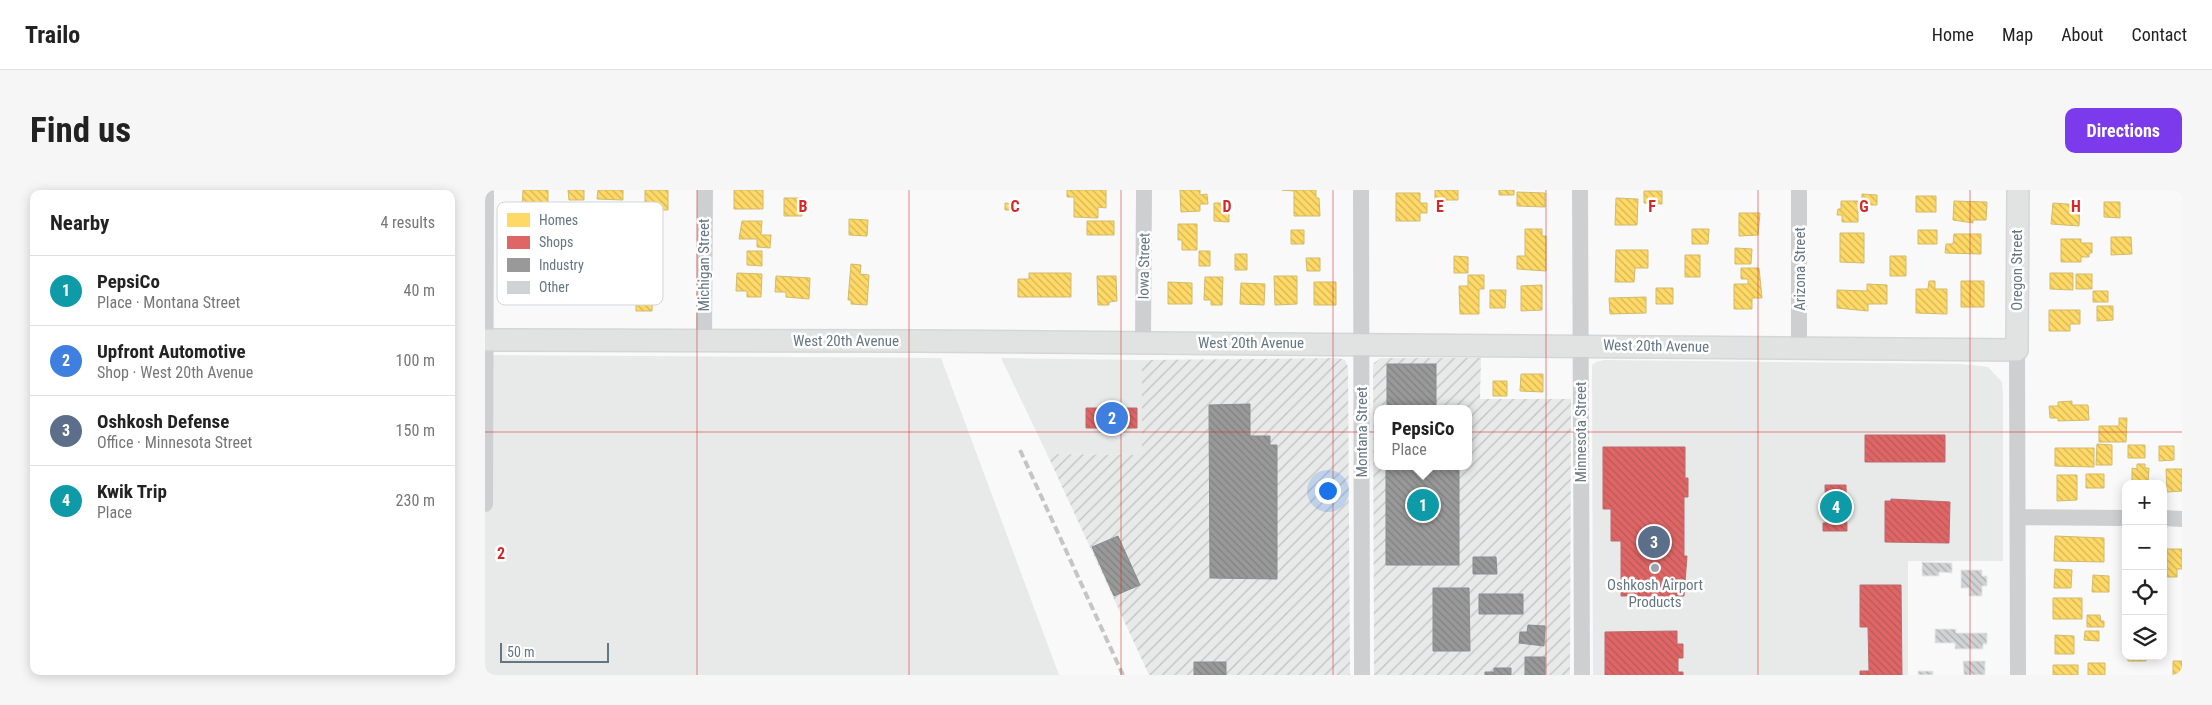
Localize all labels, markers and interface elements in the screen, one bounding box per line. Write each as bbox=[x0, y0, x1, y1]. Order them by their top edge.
text: Trailo bbox=[25, 21, 80, 49]
text: Home bbox=[1932, 24, 1974, 45]
text: Map bbox=[2002, 24, 2033, 45]
text: About bbox=[2061, 24, 2103, 45]
text: Contact bbox=[2131, 24, 2187, 45]
button: Directions bbox=[2065, 108, 2182, 153]
text: Find us bbox=[30, 110, 131, 151]
text: B bbox=[799, 197, 808, 216]
text: C bbox=[1010, 197, 1020, 216]
text: D bbox=[1222, 197, 1232, 216]
text: E bbox=[1436, 197, 1444, 216]
text: F bbox=[1648, 197, 1656, 216]
text: G bbox=[1859, 197, 1869, 216]
text: H bbox=[2071, 197, 2081, 216]
legend bbox=[497, 202, 663, 305]
text: Nearby bbox=[50, 211, 109, 235]
text: Homes bbox=[539, 212, 578, 228]
text: 4 results bbox=[380, 213, 435, 232]
street label: Michigan Street bbox=[695, 219, 713, 311]
street label: Arizona Street bbox=[1791, 227, 1809, 311]
street label: Oregon Street bbox=[2008, 229, 2026, 311]
street label: Iowa Street bbox=[1134, 232, 1154, 300]
text: Shops bbox=[539, 234, 573, 250]
text: Industry bbox=[539, 257, 584, 273]
text: PepsiCo bbox=[97, 270, 160, 293]
text: Other bbox=[539, 279, 569, 295]
text: 1 bbox=[62, 281, 70, 300]
text: 40 m bbox=[403, 281, 435, 300]
text: Place · Montana Street bbox=[97, 293, 240, 312]
street label: West 20th Avenue bbox=[793, 332, 899, 350]
street label: West 20th Avenue bbox=[1198, 334, 1304, 352]
street label: West 20th Avenue bbox=[1603, 336, 1709, 356]
text: Upfront Automotive bbox=[97, 340, 246, 363]
text: 2 bbox=[62, 351, 70, 370]
text: 100 m bbox=[396, 351, 435, 370]
text: Shop · West 20th Avenue bbox=[97, 363, 253, 382]
street label: Minnesota Street bbox=[1572, 382, 1590, 482]
street label: Montana Street bbox=[1353, 387, 1371, 477]
pin: 2 bbox=[1096, 399, 1128, 437]
popup bbox=[1374, 405, 1472, 470]
text: Oshkosh Defense bbox=[97, 410, 229, 433]
text: PepsiCo bbox=[1392, 417, 1454, 440]
text: 3 bbox=[62, 421, 70, 440]
text: 150 m bbox=[396, 421, 435, 440]
text: Office · Minnesota Street bbox=[97, 433, 252, 452]
text: Place bbox=[1392, 440, 1427, 459]
your location bbox=[1315, 478, 1341, 504]
text: Kwik Trip bbox=[97, 480, 167, 503]
map controls bbox=[2122, 480, 2167, 660]
button: + bbox=[2122, 480, 2167, 525]
pin: 1 bbox=[1407, 486, 1439, 524]
pin: 4 bbox=[1820, 488, 1852, 526]
text: 4 bbox=[62, 491, 70, 510]
text: 230 m bbox=[396, 491, 435, 510]
text: Place bbox=[97, 503, 132, 522]
pin: 3 bbox=[1638, 523, 1670, 561]
button: − bbox=[2122, 525, 2167, 570]
text: 2 bbox=[497, 544, 505, 563]
marker: Oshkosh Airport Products bbox=[1649, 562, 1661, 574]
button: locate bbox=[2122, 570, 2167, 615]
place label: Oshkosh Airport Products bbox=[1607, 576, 1703, 611]
button: layers bbox=[2122, 615, 2167, 660]
scale bar bbox=[500, 640, 609, 663]
text: 50 m bbox=[507, 644, 535, 660]

